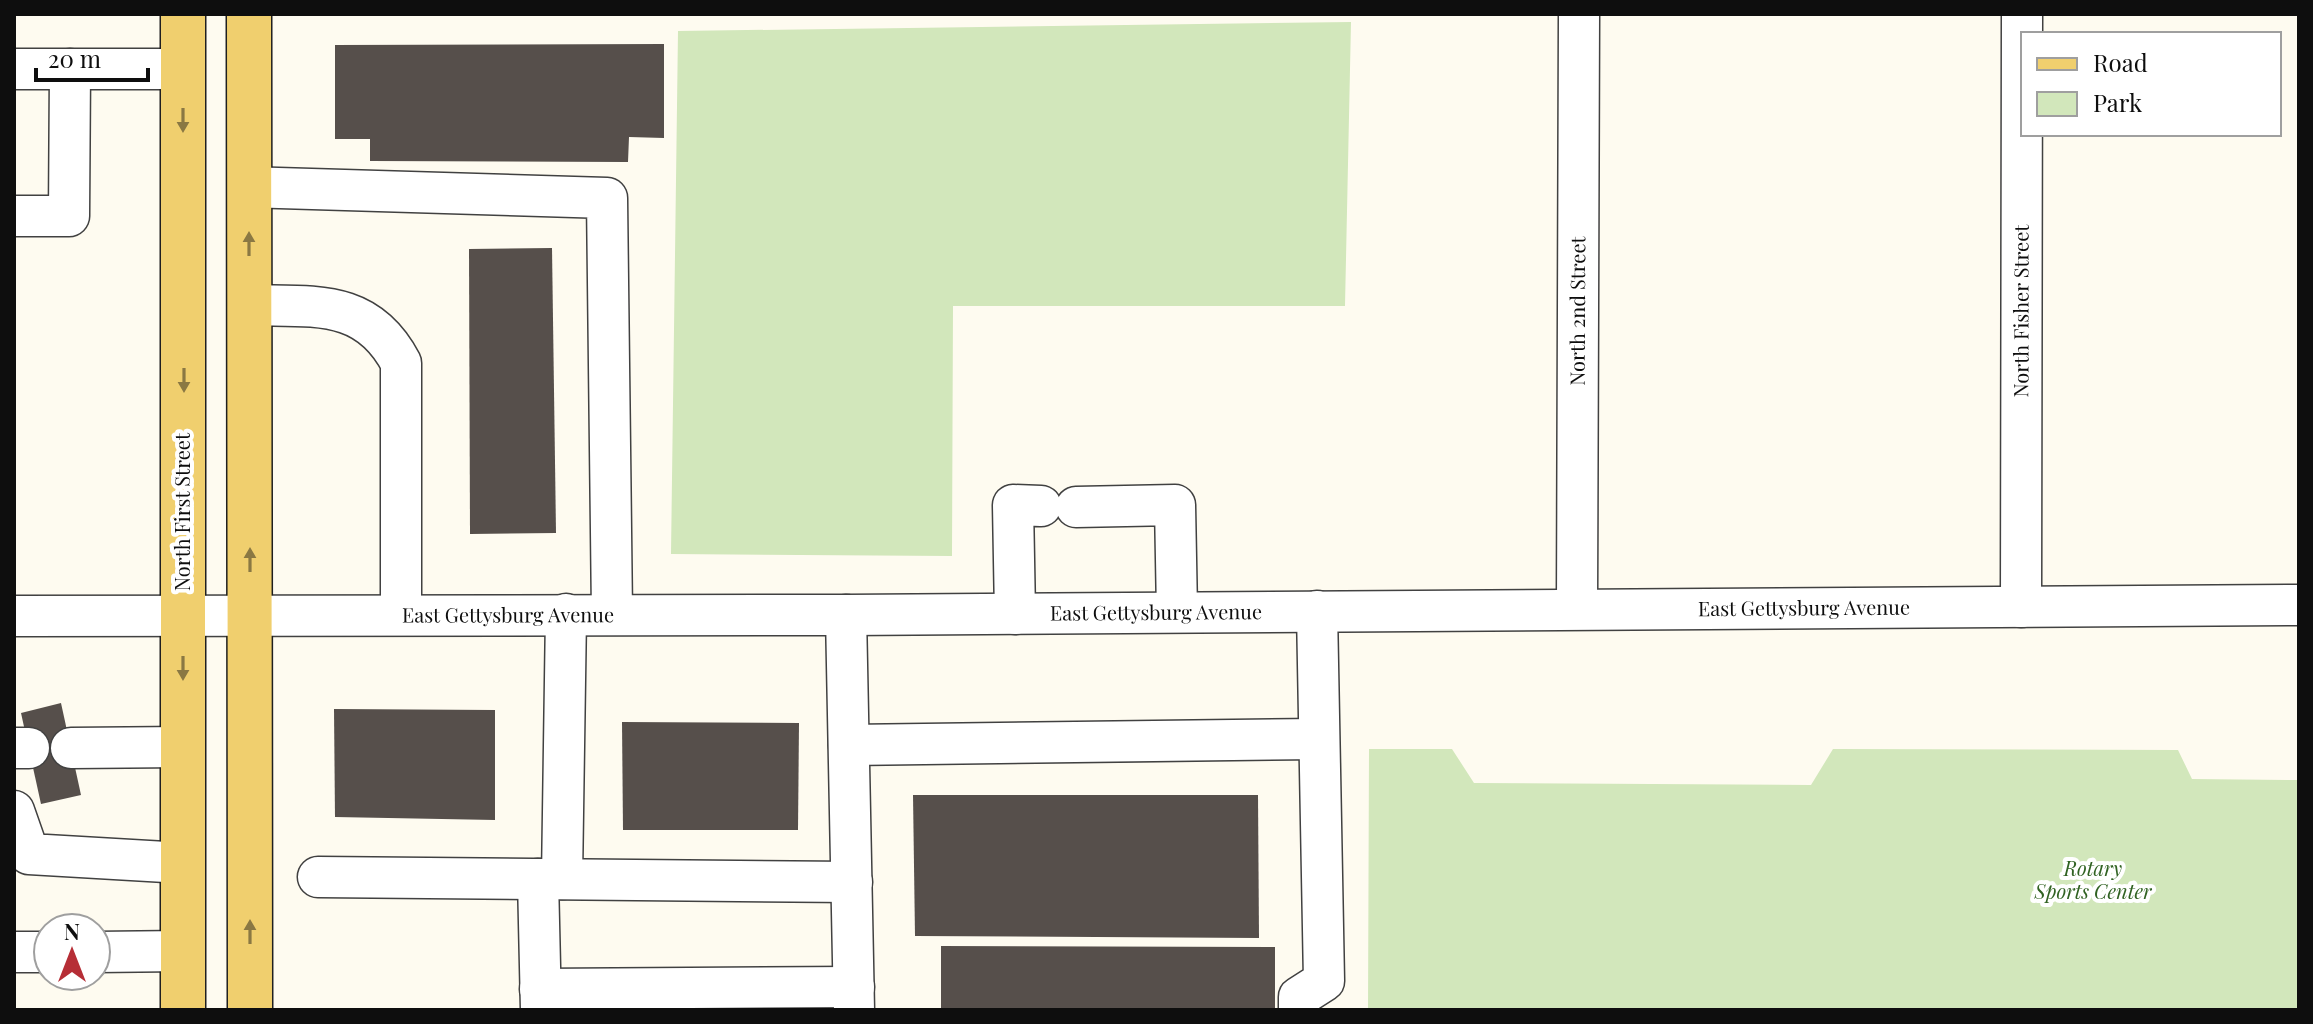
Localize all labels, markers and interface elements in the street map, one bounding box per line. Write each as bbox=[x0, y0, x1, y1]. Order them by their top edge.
scale bar bbox=[36, 32, 148, 82]
legend bbox=[2021, 32, 2281, 136]
text: 20 m bbox=[48, 42, 101, 74]
text: Road bbox=[2093, 46, 2148, 78]
text: Park bbox=[2093, 86, 2143, 118]
one-way arrow bbox=[177, 108, 189, 133]
street label: North Fisher Street bbox=[2006, 224, 2034, 397]
one-way arrow bbox=[243, 231, 255, 256]
street label: North 2nd Street bbox=[1563, 235, 1590, 386]
one-way arrow bbox=[178, 368, 190, 393]
street label: North First Street bbox=[168, 432, 195, 591]
one-way arrow bbox=[244, 547, 256, 572]
street label: East Gettysburg Avenue bbox=[1698, 593, 1910, 621]
street label: East Gettysburg Avenue bbox=[1050, 597, 1262, 626]
street label: East Gettysburg Avenue bbox=[402, 600, 614, 628]
one-way arrow bbox=[177, 656, 189, 681]
park label: Rotary Sports Center bbox=[2034, 854, 2153, 904]
north arrow bbox=[32, 912, 112, 992]
text: N bbox=[64, 916, 80, 946]
one-way arrow bbox=[244, 919, 256, 944]

